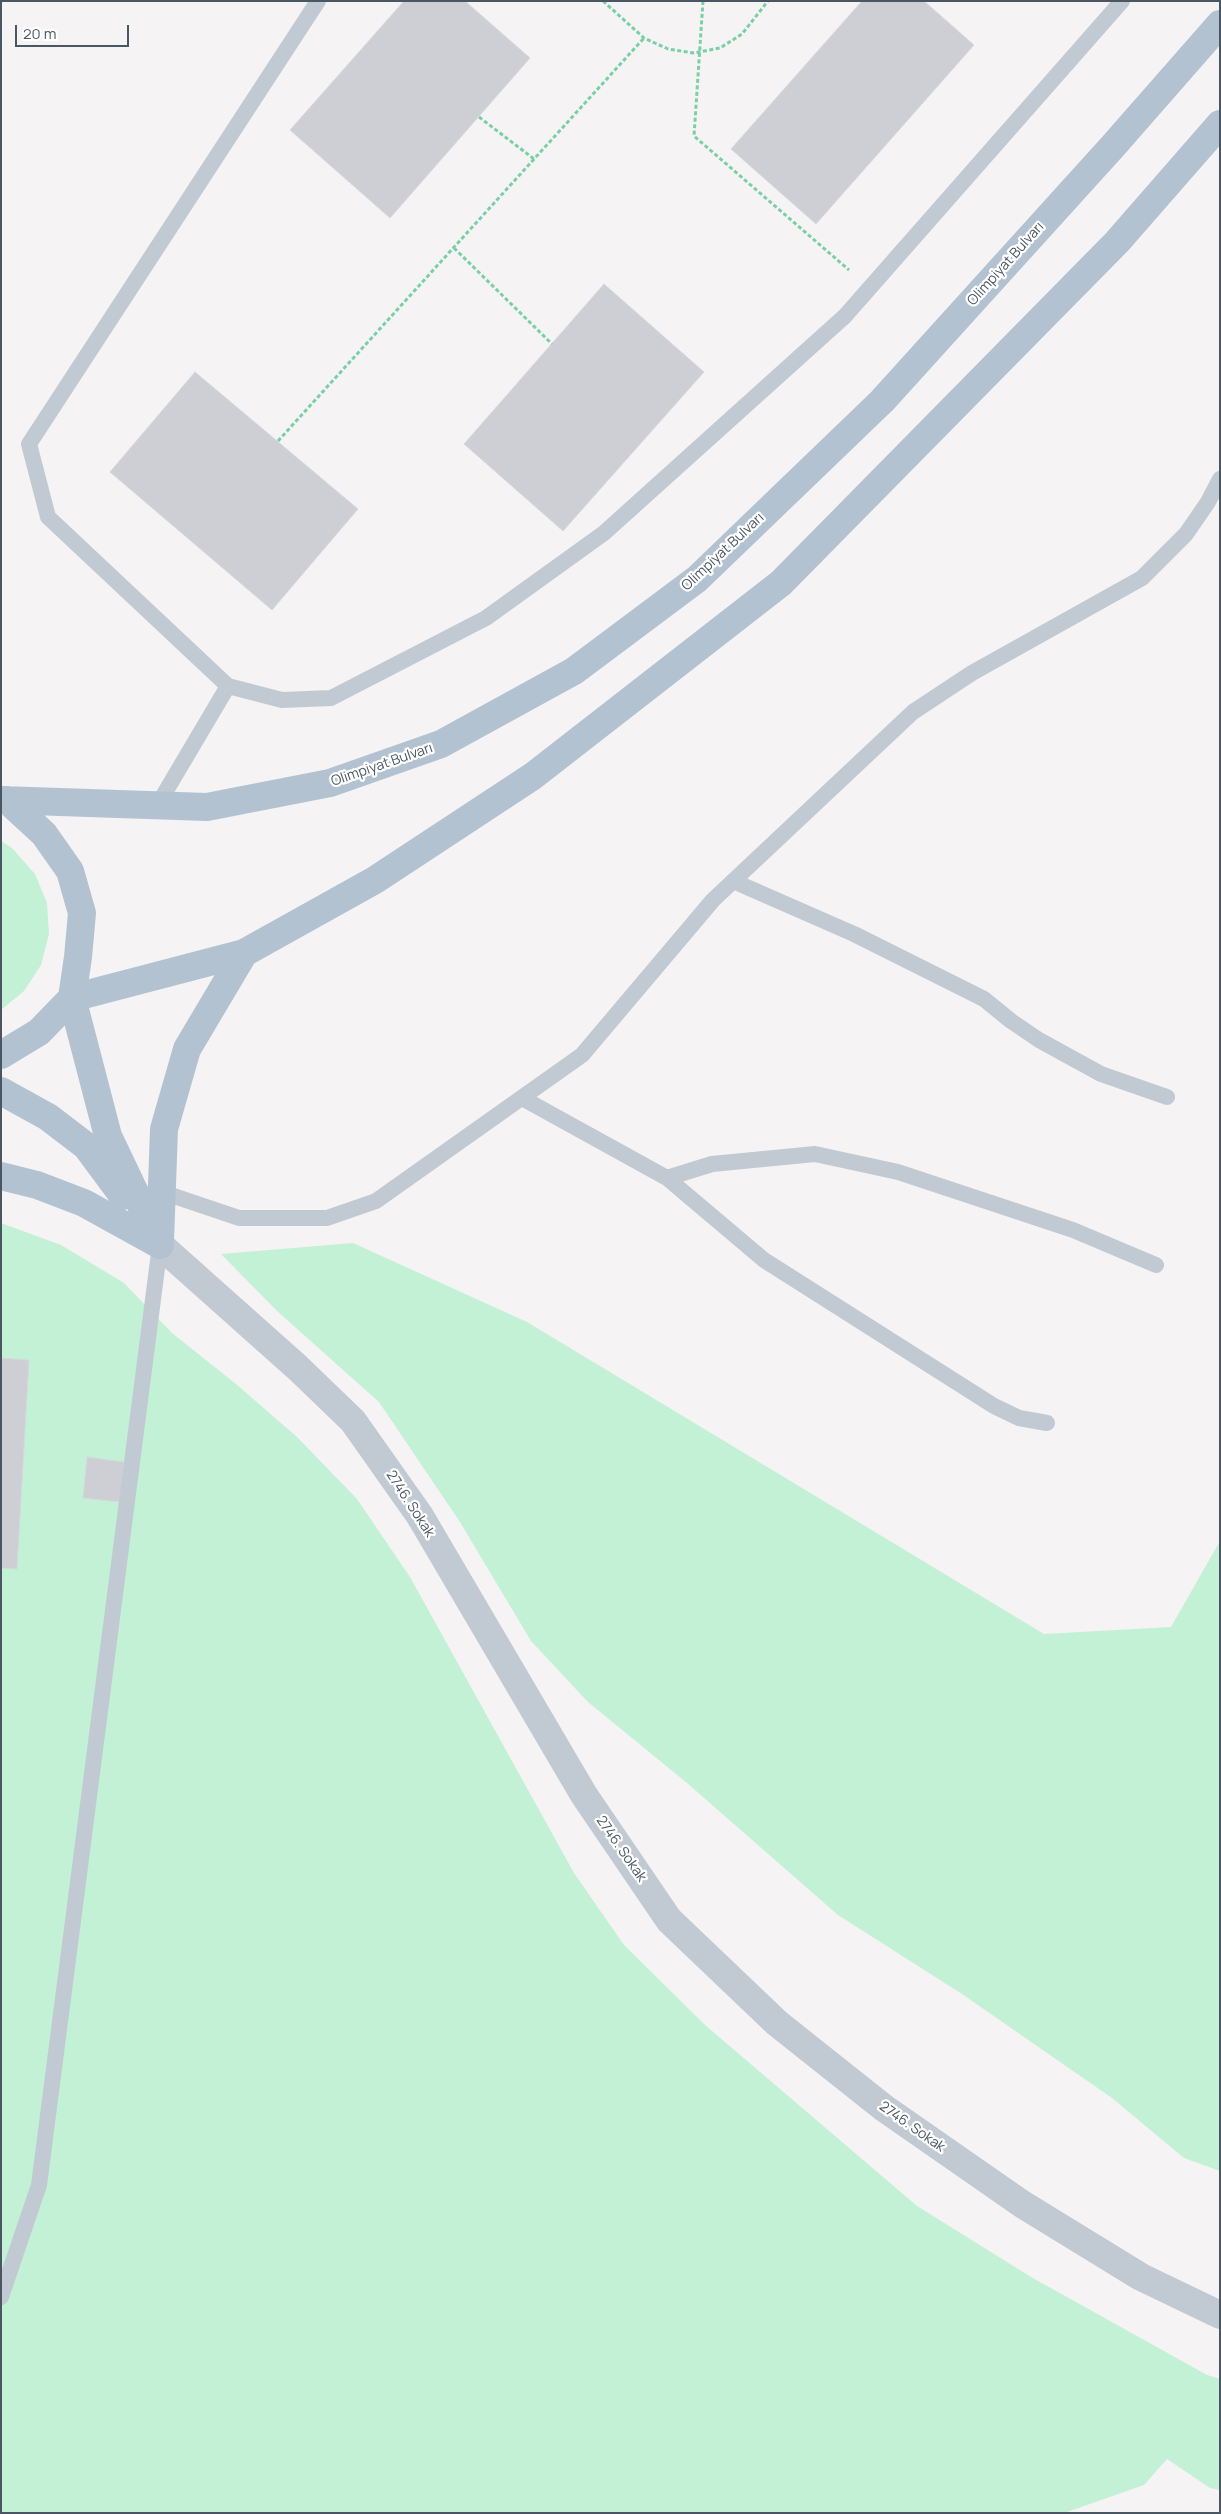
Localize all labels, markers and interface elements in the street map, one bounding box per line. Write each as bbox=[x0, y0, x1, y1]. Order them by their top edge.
scale bar bbox=[18, 15, 131, 47]
text: 20 m bbox=[23, 23, 56, 44]
street label: Olimpiyat Bulvarı bbox=[964, 219, 1048, 309]
street label: Olimpiyat Bulvarı bbox=[678, 510, 768, 594]
street label: Olimpiyat Bulvarı bbox=[329, 740, 435, 790]
street label: 2746. Sokak bbox=[382, 1467, 438, 1541]
street label: 2746. Sokak bbox=[592, 1813, 650, 1885]
street label: 2746. Sokak bbox=[876, 2098, 948, 2156]

